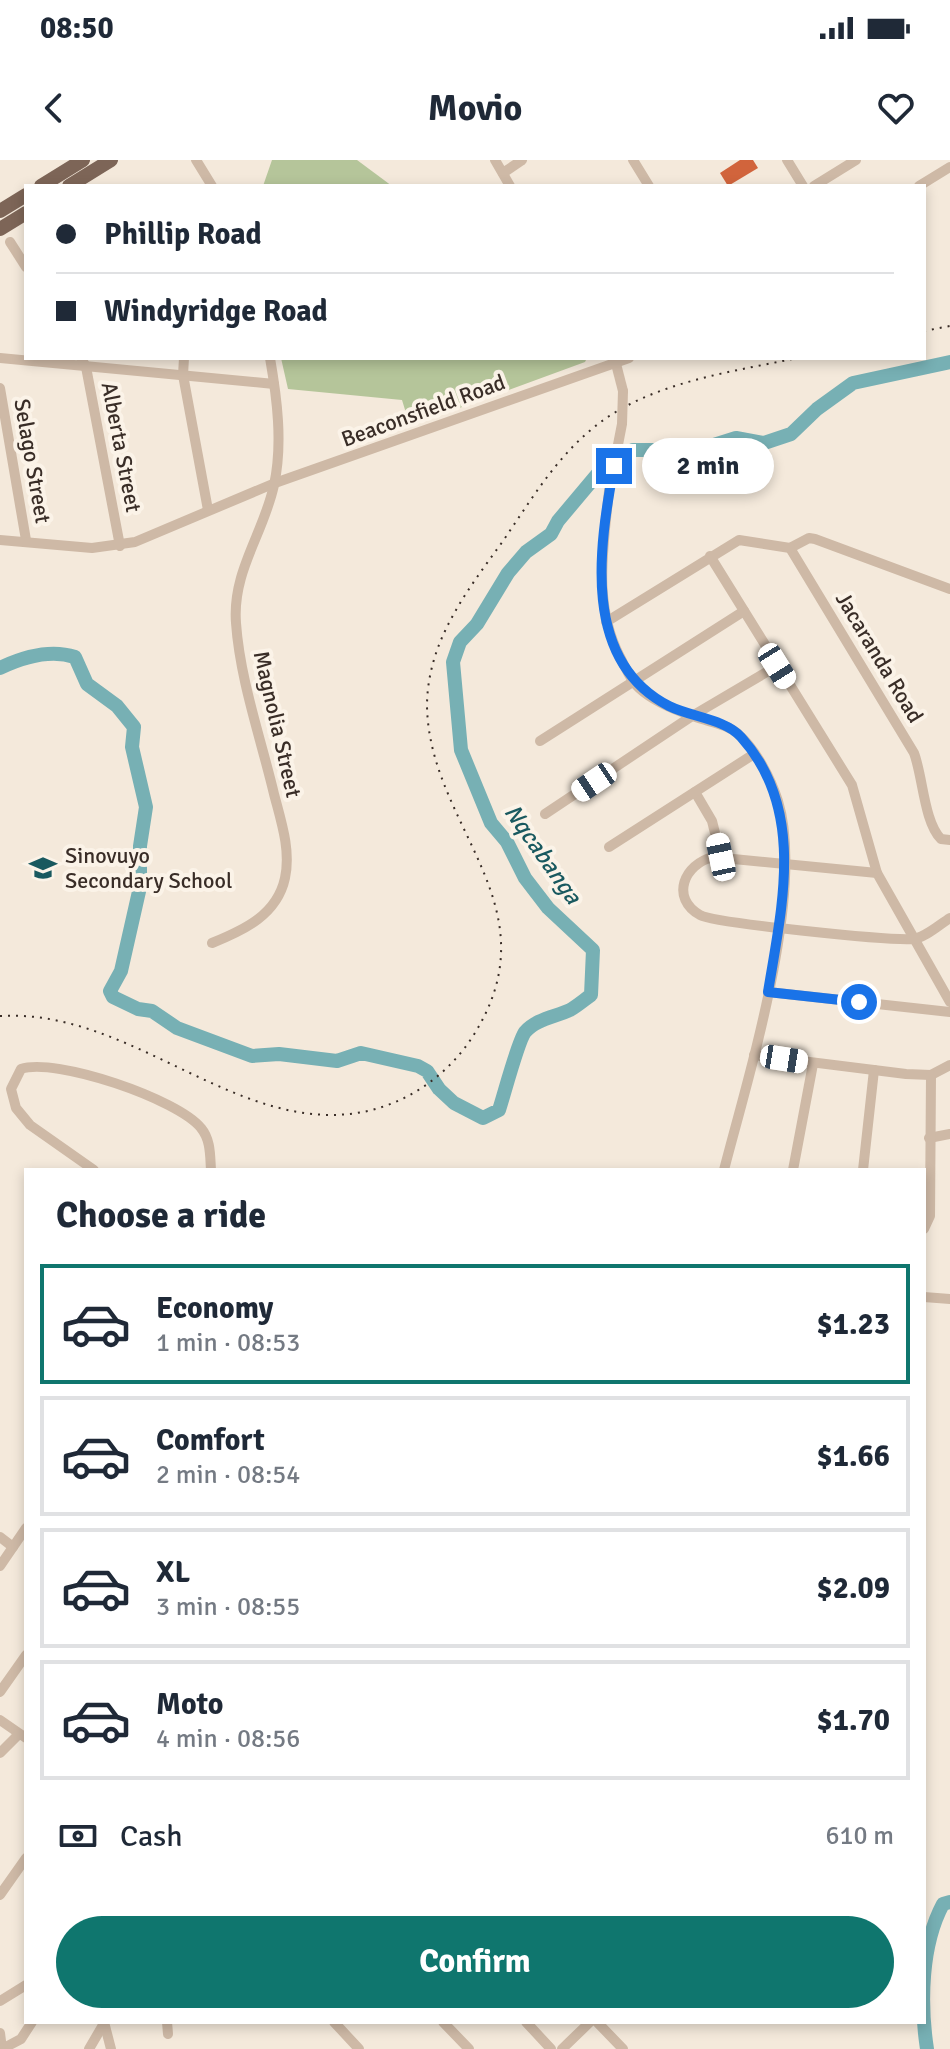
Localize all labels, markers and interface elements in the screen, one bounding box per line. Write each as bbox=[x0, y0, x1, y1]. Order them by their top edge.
text: 08:50 bbox=[40, 10, 114, 47]
icon: back bbox=[32, 86, 76, 130]
text: Movio bbox=[428, 86, 522, 131]
icon: heart bbox=[874, 86, 918, 130]
text: Phillip Road bbox=[104, 216, 262, 253]
text: Windyridge Road bbox=[104, 293, 328, 330]
street label: Beaconsfield Road bbox=[338, 368, 509, 453]
street label: Alberta Street bbox=[96, 380, 147, 515]
street label: Selago Street bbox=[8, 397, 57, 526]
callout: 2 min bbox=[642, 438, 774, 494]
route end bbox=[596, 448, 632, 484]
text: 2 min bbox=[677, 450, 739, 482]
street label: Jacaranda Road bbox=[830, 587, 929, 728]
car bbox=[754, 639, 800, 693]
street label: Magnolia Street bbox=[248, 648, 308, 800]
car bbox=[567, 759, 621, 805]
water label: Nqcabanga bbox=[498, 798, 589, 910]
car bbox=[704, 831, 738, 883]
place label: Sinovuyo Secondary School bbox=[65, 842, 232, 894]
school or university icon: Sinovuyo Secondary School bbox=[28, 853, 58, 883]
route start bbox=[841, 984, 877, 1020]
car bbox=[758, 1043, 810, 1075]
text: Choose a ride bbox=[56, 1193, 266, 1238]
icon: car bbox=[60, 1288, 132, 1360]
text: Economy bbox=[156, 1290, 273, 1327]
text: $1.23 bbox=[817, 1306, 890, 1343]
text: 1 min · 08:53 bbox=[156, 1327, 300, 1359]
icon: car bbox=[60, 1420, 132, 1492]
text: Comfort bbox=[156, 1422, 265, 1459]
text: $1.66 bbox=[817, 1438, 890, 1475]
text: 2 min · 08:54 bbox=[156, 1459, 300, 1491]
icon: car bbox=[60, 1552, 132, 1624]
text: XL bbox=[156, 1554, 190, 1591]
text: $2.09 bbox=[817, 1570, 890, 1607]
text: 3 min · 08:55 bbox=[156, 1591, 300, 1623]
icon: car bbox=[60, 1684, 132, 1756]
text: Moto bbox=[156, 1686, 223, 1723]
text: $1.70 bbox=[817, 1702, 890, 1739]
text: 4 min · 08:56 bbox=[156, 1723, 300, 1755]
icon: cash bbox=[56, 1814, 100, 1858]
text: Cash bbox=[120, 1818, 183, 1855]
text: 610 m bbox=[825, 1820, 894, 1852]
button: Confirm bbox=[56, 1916, 894, 2008]

